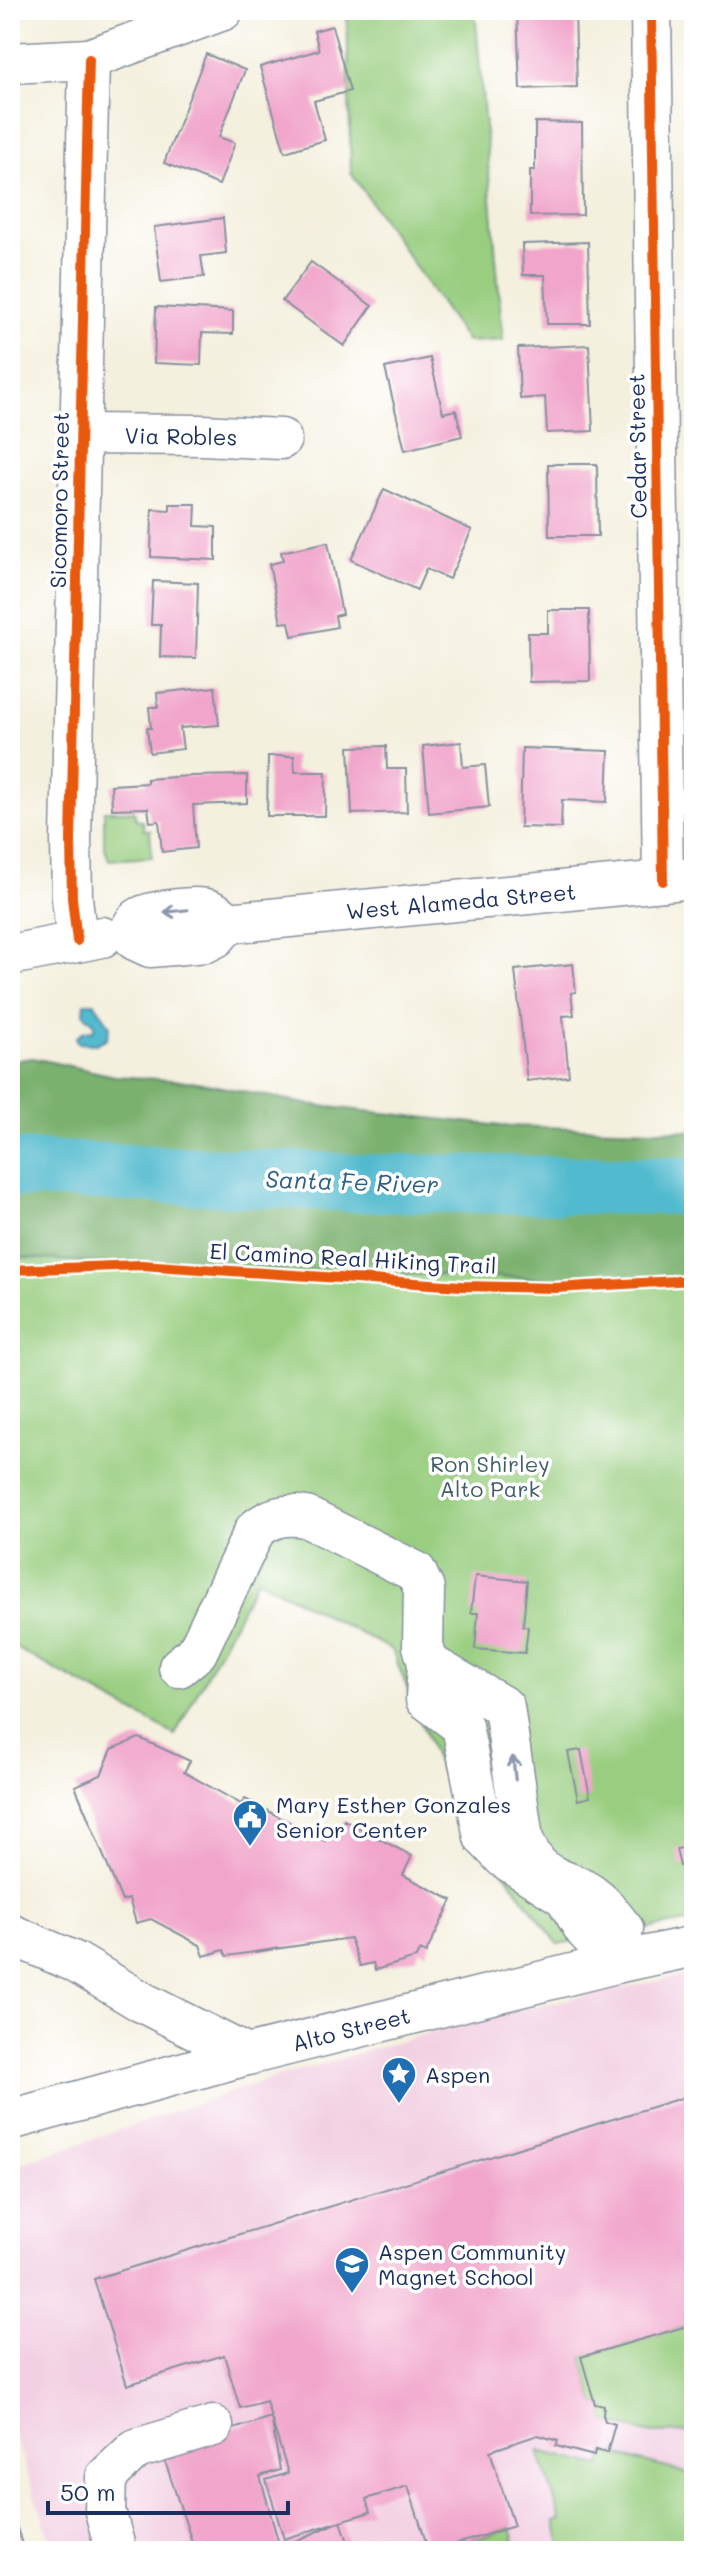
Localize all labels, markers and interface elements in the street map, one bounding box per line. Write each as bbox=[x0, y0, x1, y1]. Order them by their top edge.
street label: Cedar Street bbox=[621, 373, 653, 519]
street label: Sicomoro Street bbox=[43, 411, 75, 589]
street label: Via Robles bbox=[124, 421, 238, 451]
street label: West Alameda Street bbox=[345, 877, 577, 925]
one-way arrow bbox=[163, 903, 190, 918]
water label: Santa Fe River bbox=[265, 1162, 439, 1200]
street label: El Camino Real Hiking Trail bbox=[209, 1236, 497, 1280]
park label: Ron Shirley Alto Park bbox=[430, 1449, 550, 1503]
one-way arrow bbox=[506, 1755, 521, 1782]
place label: Mary Esther Gonzales Senior Center bbox=[276, 1790, 511, 1844]
public building icon: Mary Esther Gonzales Senior Center bbox=[231, 1798, 269, 1848]
street label: Alto Street bbox=[289, 2000, 413, 2058]
place icon: Aspen bbox=[380, 2055, 418, 2105]
place label: Aspen bbox=[425, 2060, 490, 2089]
place label: Aspen Community Magnet School bbox=[378, 2237, 566, 2291]
school or university icon: Aspen Community Magnet School bbox=[333, 2245, 371, 2295]
scale bar bbox=[48, 2465, 288, 2515]
text: 50 m bbox=[60, 2476, 116, 2507]

